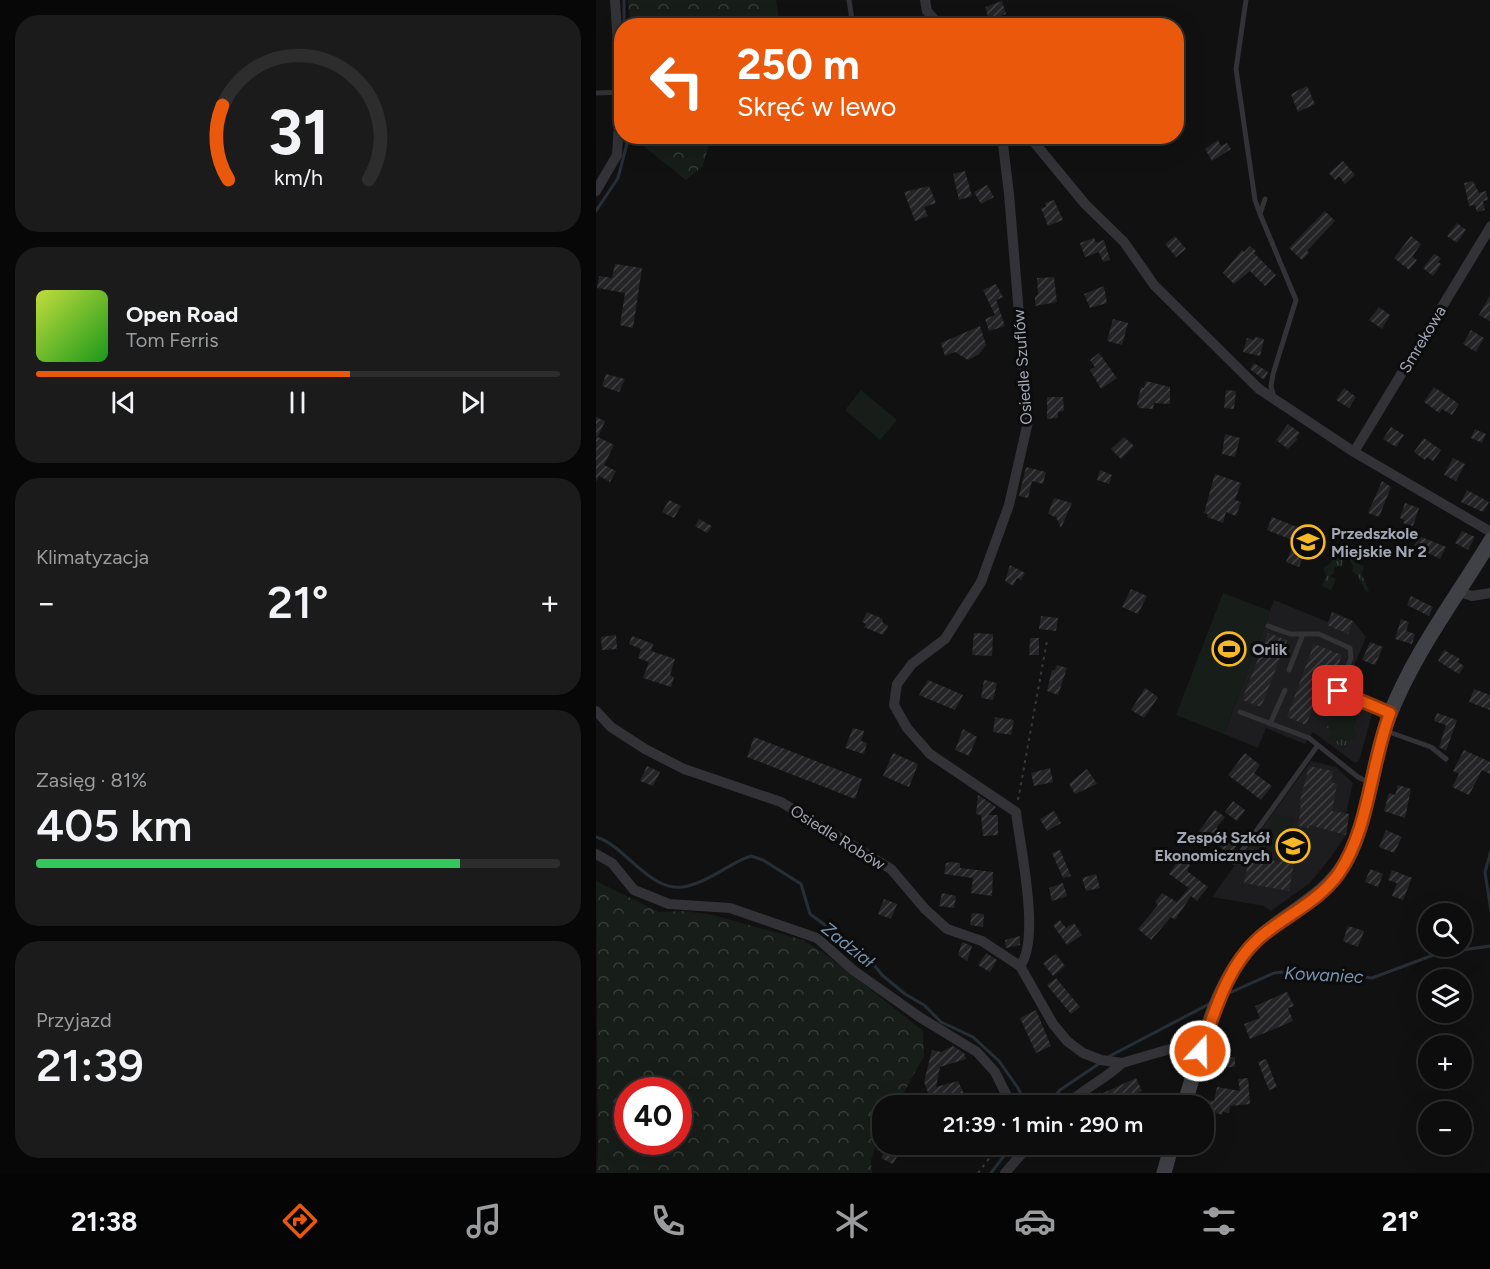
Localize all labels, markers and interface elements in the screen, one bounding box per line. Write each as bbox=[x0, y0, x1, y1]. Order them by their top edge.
text: 250 m bbox=[737, 39, 860, 90]
icon: left bbox=[638, 42, 716, 120]
text: Skręć w lewo bbox=[737, 90, 897, 123]
text: 31 bbox=[267, 95, 329, 170]
text: km/h bbox=[274, 166, 322, 191]
text: Open Road bbox=[126, 301, 238, 328]
street label: Smrekowa bbox=[1395, 302, 1450, 376]
street label: Osiedle Szuflów bbox=[1009, 308, 1036, 425]
text: Tom Ferris bbox=[126, 328, 219, 352]
icon: previous bbox=[107, 386, 140, 419]
icon: pause bbox=[281, 386, 314, 419]
icon: next bbox=[456, 386, 489, 419]
school or university icon: Przedszkole Miejskie Nr 2 bbox=[1290, 524, 1326, 560]
place label: Przedszkole Miejskie Nr 2 bbox=[1331, 524, 1427, 561]
text: Klimatyzacja bbox=[36, 545, 149, 569]
text: 21° bbox=[267, 575, 329, 629]
text: − bbox=[36, 583, 57, 622]
text: + bbox=[539, 583, 560, 622]
sports icon: Orlik bbox=[1211, 631, 1247, 667]
place label: Orlik bbox=[1252, 640, 1288, 659]
pin bbox=[1312, 665, 1363, 716]
icon: arrive bbox=[1321, 674, 1354, 707]
text: Zasięg · 81% bbox=[36, 768, 147, 792]
text: 405 km bbox=[36, 798, 192, 852]
street label: Osiedle Robów bbox=[787, 801, 889, 874]
place label: Zespół Szkół Ekonomicznych bbox=[1155, 828, 1270, 865]
school or university icon: Zespół Szkół Ekonomicznych bbox=[1275, 828, 1311, 864]
map controls bbox=[1418, 903, 1472, 1155]
button: search bbox=[1418, 903, 1472, 957]
water label: Zadział bbox=[817, 917, 880, 973]
water label: Kowaniec bbox=[1284, 962, 1364, 988]
button: layers bbox=[1418, 969, 1472, 1023]
text: Przyjazd bbox=[36, 1008, 112, 1032]
position arrow bbox=[1168, 1019, 1232, 1083]
button: + bbox=[1418, 1035, 1472, 1089]
text: 21:39 bbox=[36, 1038, 144, 1092]
speed limit sign: 40 bbox=[614, 1077, 692, 1155]
button: − bbox=[1418, 1101, 1472, 1155]
text: 21:39 · 1 min · 290 m bbox=[943, 1111, 1143, 1138]
icon: directions bbox=[279, 1200, 321, 1242]
icon: music bbox=[463, 1200, 505, 1242]
icon: phone bbox=[647, 1200, 689, 1242]
icon: climate bbox=[831, 1200, 873, 1242]
icon: car bbox=[1014, 1200, 1056, 1242]
icon: filters bbox=[1198, 1200, 1240, 1242]
text: 21:38 bbox=[71, 1205, 138, 1238]
text: 21° bbox=[1382, 1205, 1419, 1238]

